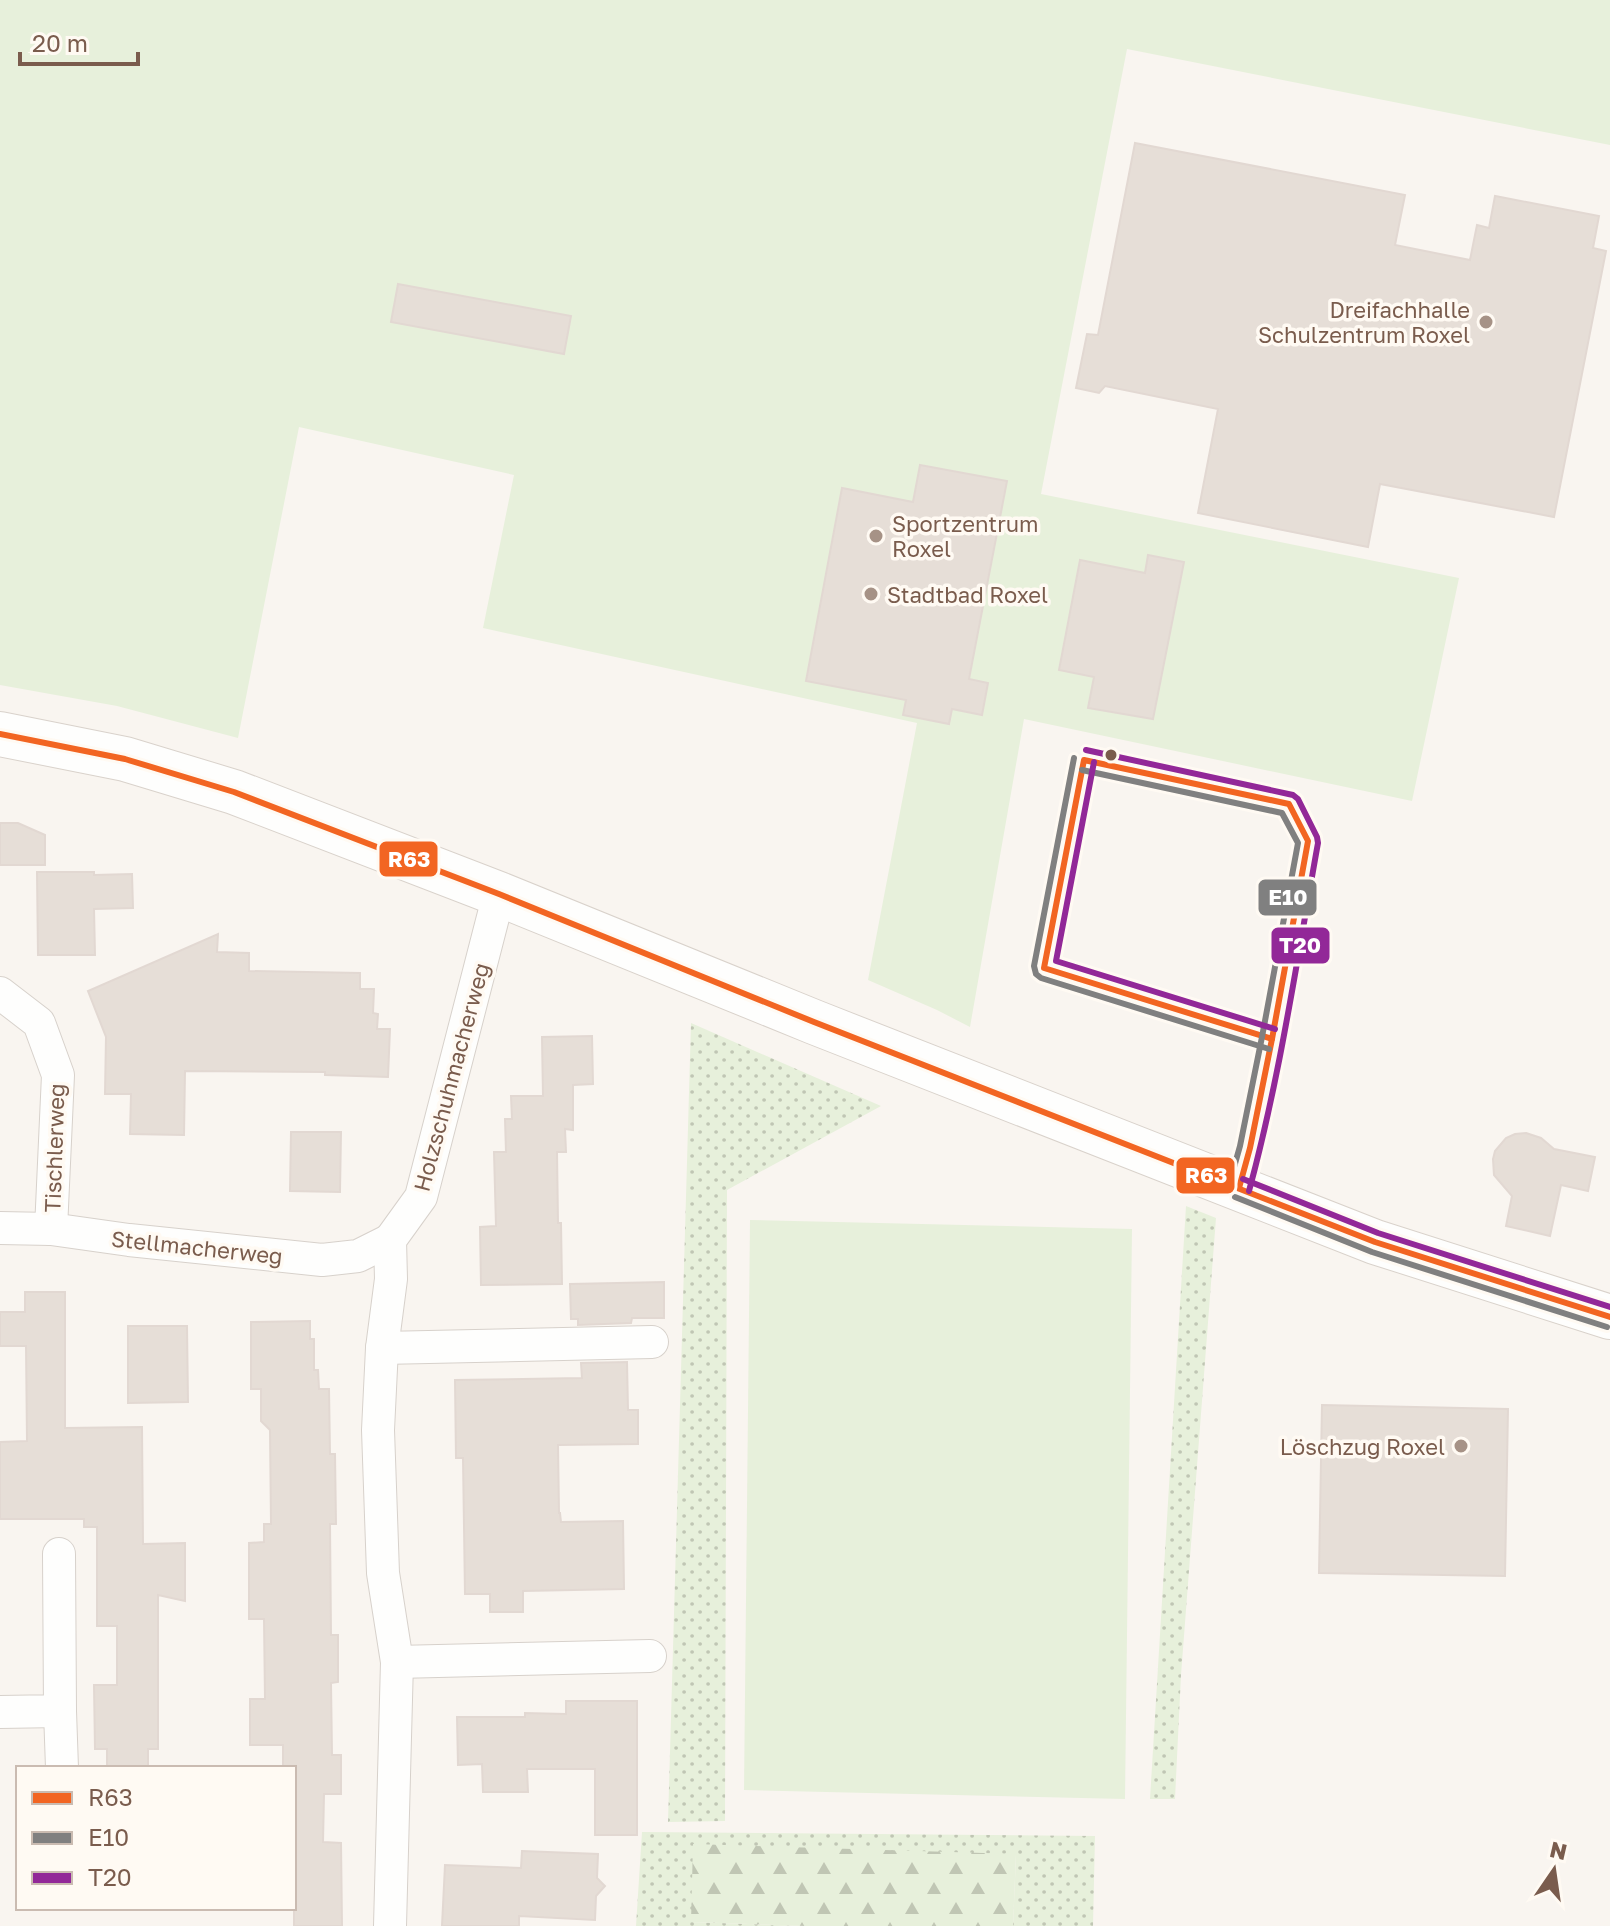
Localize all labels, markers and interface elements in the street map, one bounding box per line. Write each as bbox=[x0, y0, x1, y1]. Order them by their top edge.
scale bar bbox=[20, 16, 138, 66]
text: 20 m bbox=[32, 28, 88, 57]
place label: Dreifachhalle Schulzentrum Roxel bbox=[1258, 296, 1470, 348]
marker: Dreifachhalle Schulzentrum Roxel bbox=[1477, 313, 1495, 331]
place label: Sportzentrum Roxel bbox=[892, 510, 1039, 562]
marker: Sportzentrum Roxel bbox=[867, 527, 885, 545]
place label: Stadtbad Roxel bbox=[887, 581, 1048, 608]
marker: Stadtbad Roxel bbox=[862, 585, 880, 603]
unlabelled marker bbox=[1103, 747, 1119, 763]
line badge: R63 bbox=[378, 840, 439, 878]
text: R63 bbox=[388, 845, 430, 872]
line badge: E10 bbox=[1257, 878, 1318, 917]
text: E10 bbox=[1268, 883, 1308, 910]
line badge: T20 bbox=[1270, 926, 1331, 965]
text: T20 bbox=[1279, 931, 1321, 958]
street label: Holzschuhmacherweg bbox=[407, 960, 495, 1194]
street label: Tischlerweg bbox=[38, 1083, 70, 1213]
line badge: R63 bbox=[1175, 1156, 1236, 1195]
text: R63 bbox=[1185, 1161, 1227, 1188]
street label: Stellmacherweg bbox=[110, 1225, 284, 1269]
place label: Löschzug Roxel bbox=[1280, 1433, 1445, 1460]
marker: Löschzug Roxel bbox=[1452, 1437, 1470, 1455]
legend bbox=[16, 1766, 296, 1910]
text: R63 bbox=[88, 1782, 133, 1811]
text: E10 bbox=[88, 1822, 129, 1851]
north arrow bbox=[1514, 1830, 1594, 1910]
text: N bbox=[1547, 1835, 1570, 1865]
text: T20 bbox=[88, 1862, 132, 1891]

